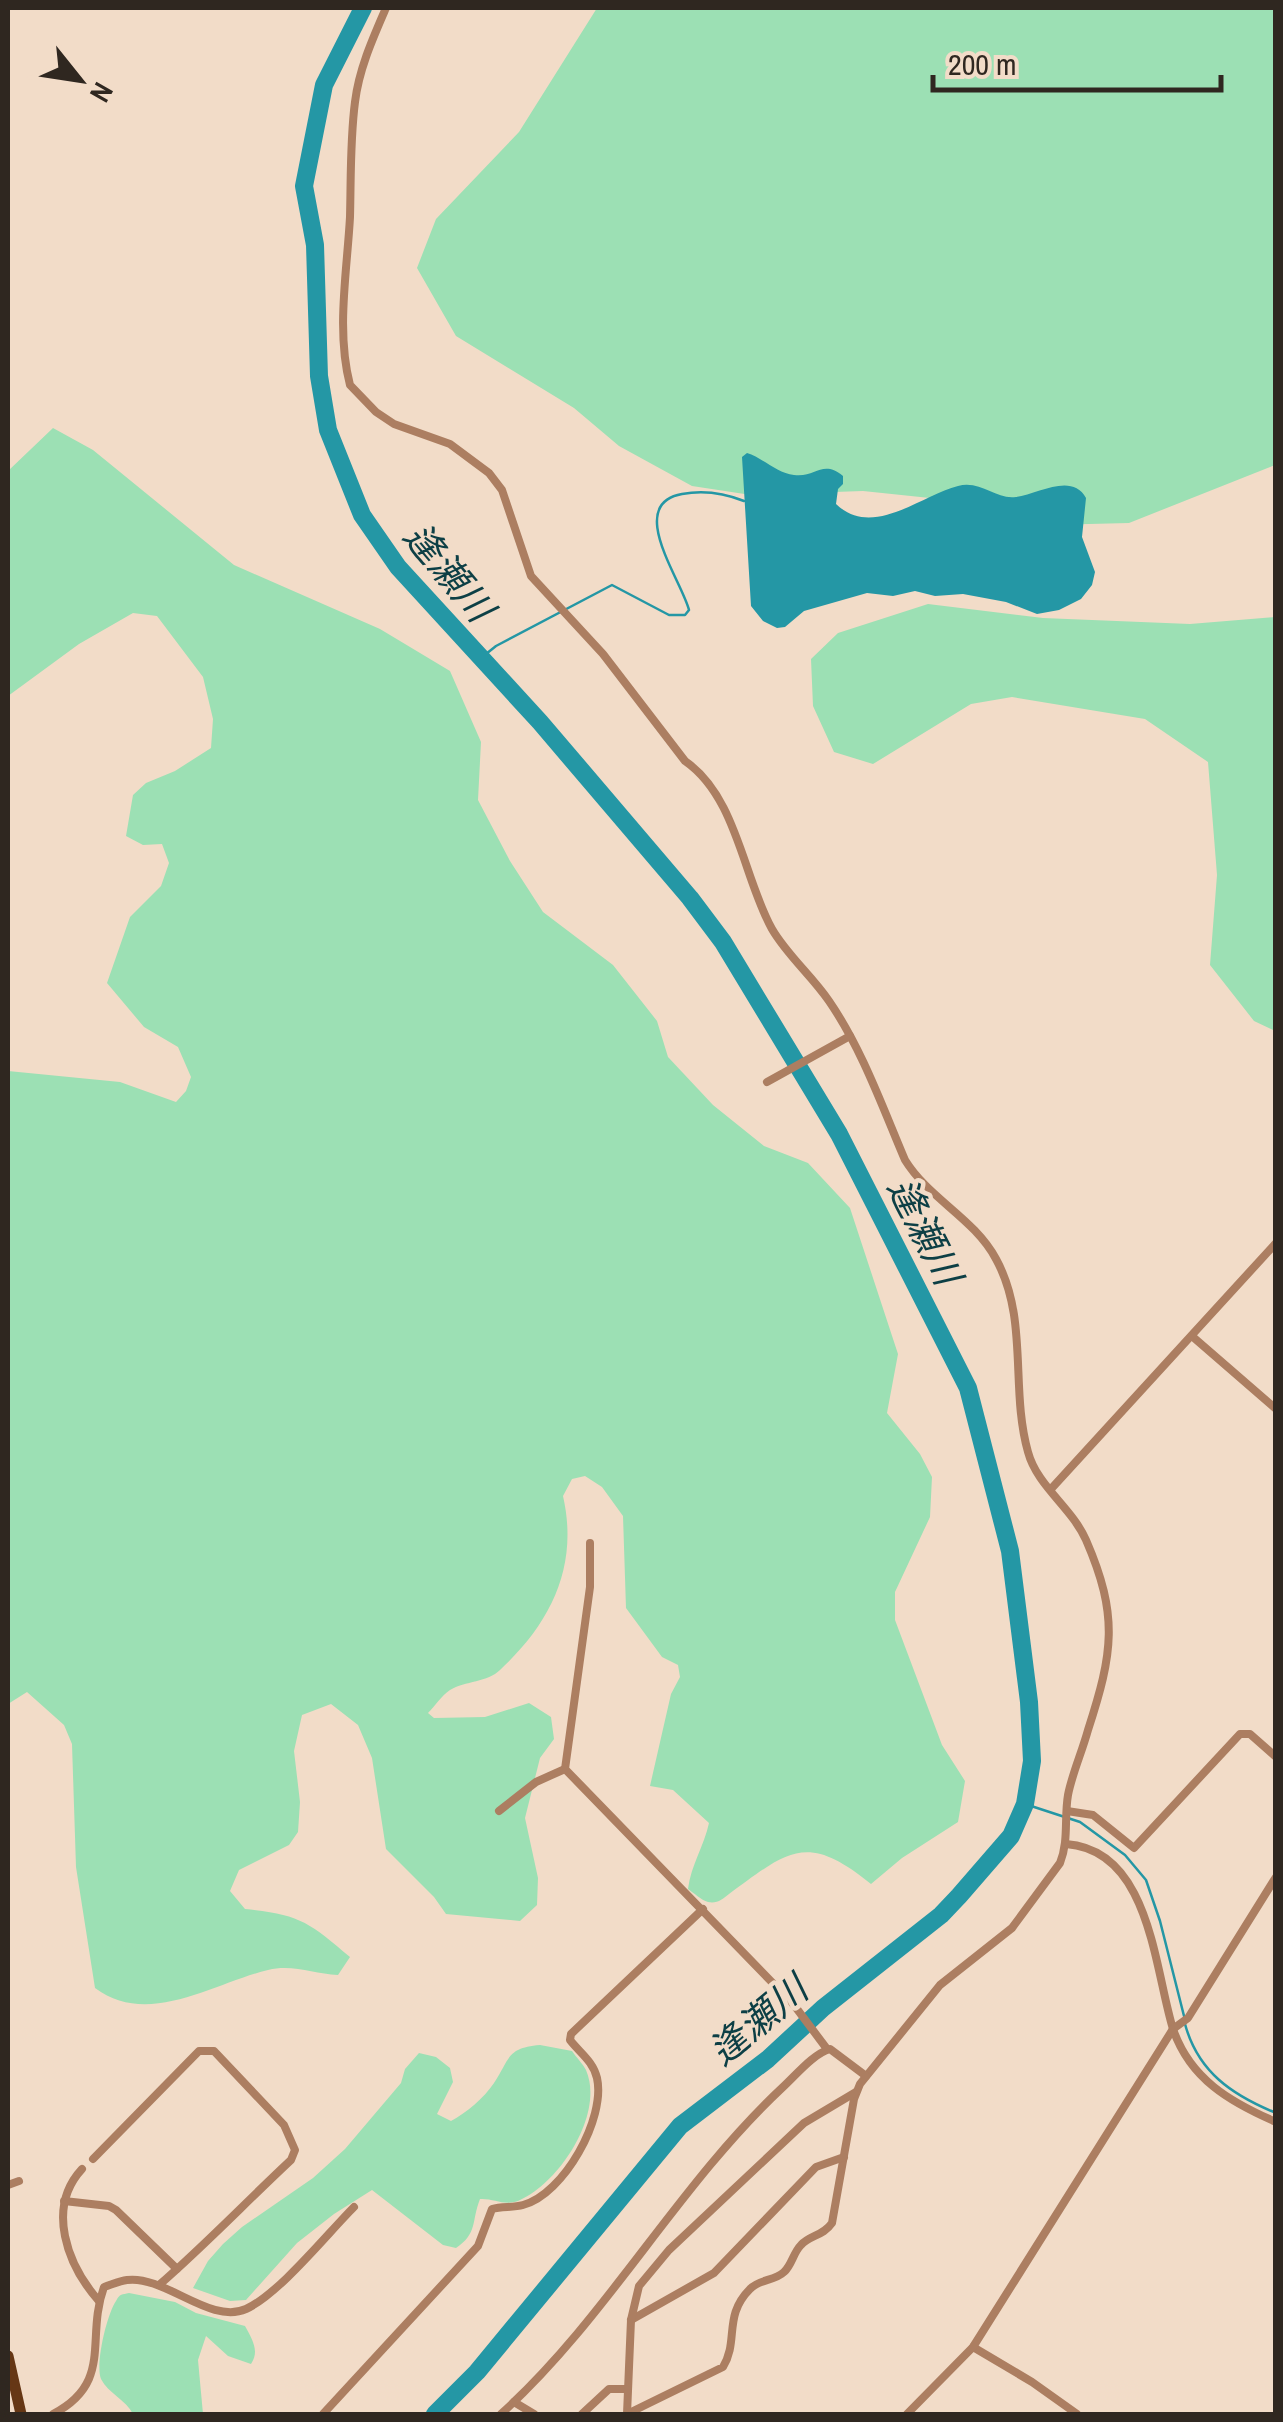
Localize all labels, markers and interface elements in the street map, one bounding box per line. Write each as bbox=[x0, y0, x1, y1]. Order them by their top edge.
north arrow bbox=[30, 30, 130, 130]
scale bar bbox=[933, 30, 1220, 92]
text: 200 m bbox=[948, 44, 1016, 84]
text: N bbox=[81, 76, 122, 109]
water label: 逢瀬川 bbox=[393, 512, 508, 635]
water label: 逢瀬川 bbox=[876, 1169, 975, 1297]
water label: 逢瀬川 bbox=[698, 1961, 821, 2076]

